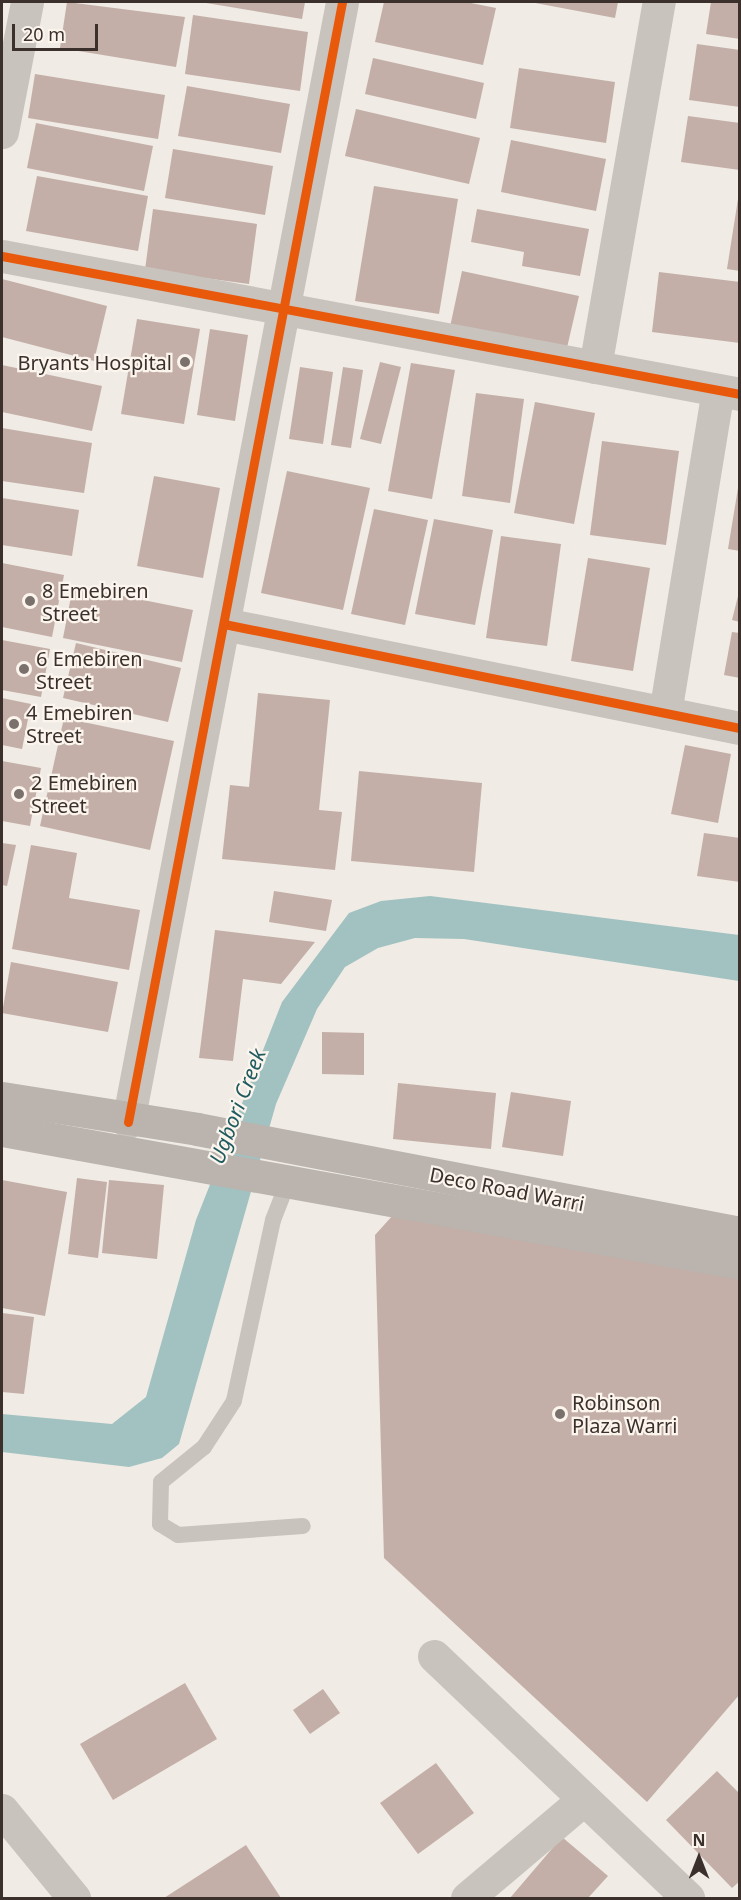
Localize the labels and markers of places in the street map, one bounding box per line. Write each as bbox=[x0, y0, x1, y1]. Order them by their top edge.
place label: Bryants Hospital bbox=[17, 350, 172, 374]
marker: Bryants Hospital bbox=[176, 353, 194, 371]
place label: 8 Emebiren Street bbox=[42, 578, 149, 625]
marker: 8 Emebiren Street bbox=[23, 594, 37, 608]
place label: 6 Emebiren Street bbox=[36, 646, 143, 693]
marker: 6 Emebiren Street bbox=[17, 662, 31, 676]
place label: 4 Emebiren Street bbox=[26, 700, 133, 747]
marker: 4 Emebiren Street bbox=[7, 717, 21, 731]
place label: 2 Emebiren Street bbox=[31, 771, 138, 818]
marker: 2 Emebiren Street bbox=[12, 787, 26, 801]
place label: Robinson Plaza Warri bbox=[572, 1390, 677, 1437]
marker: Robinson Plaza Warri bbox=[553, 1407, 567, 1421]

